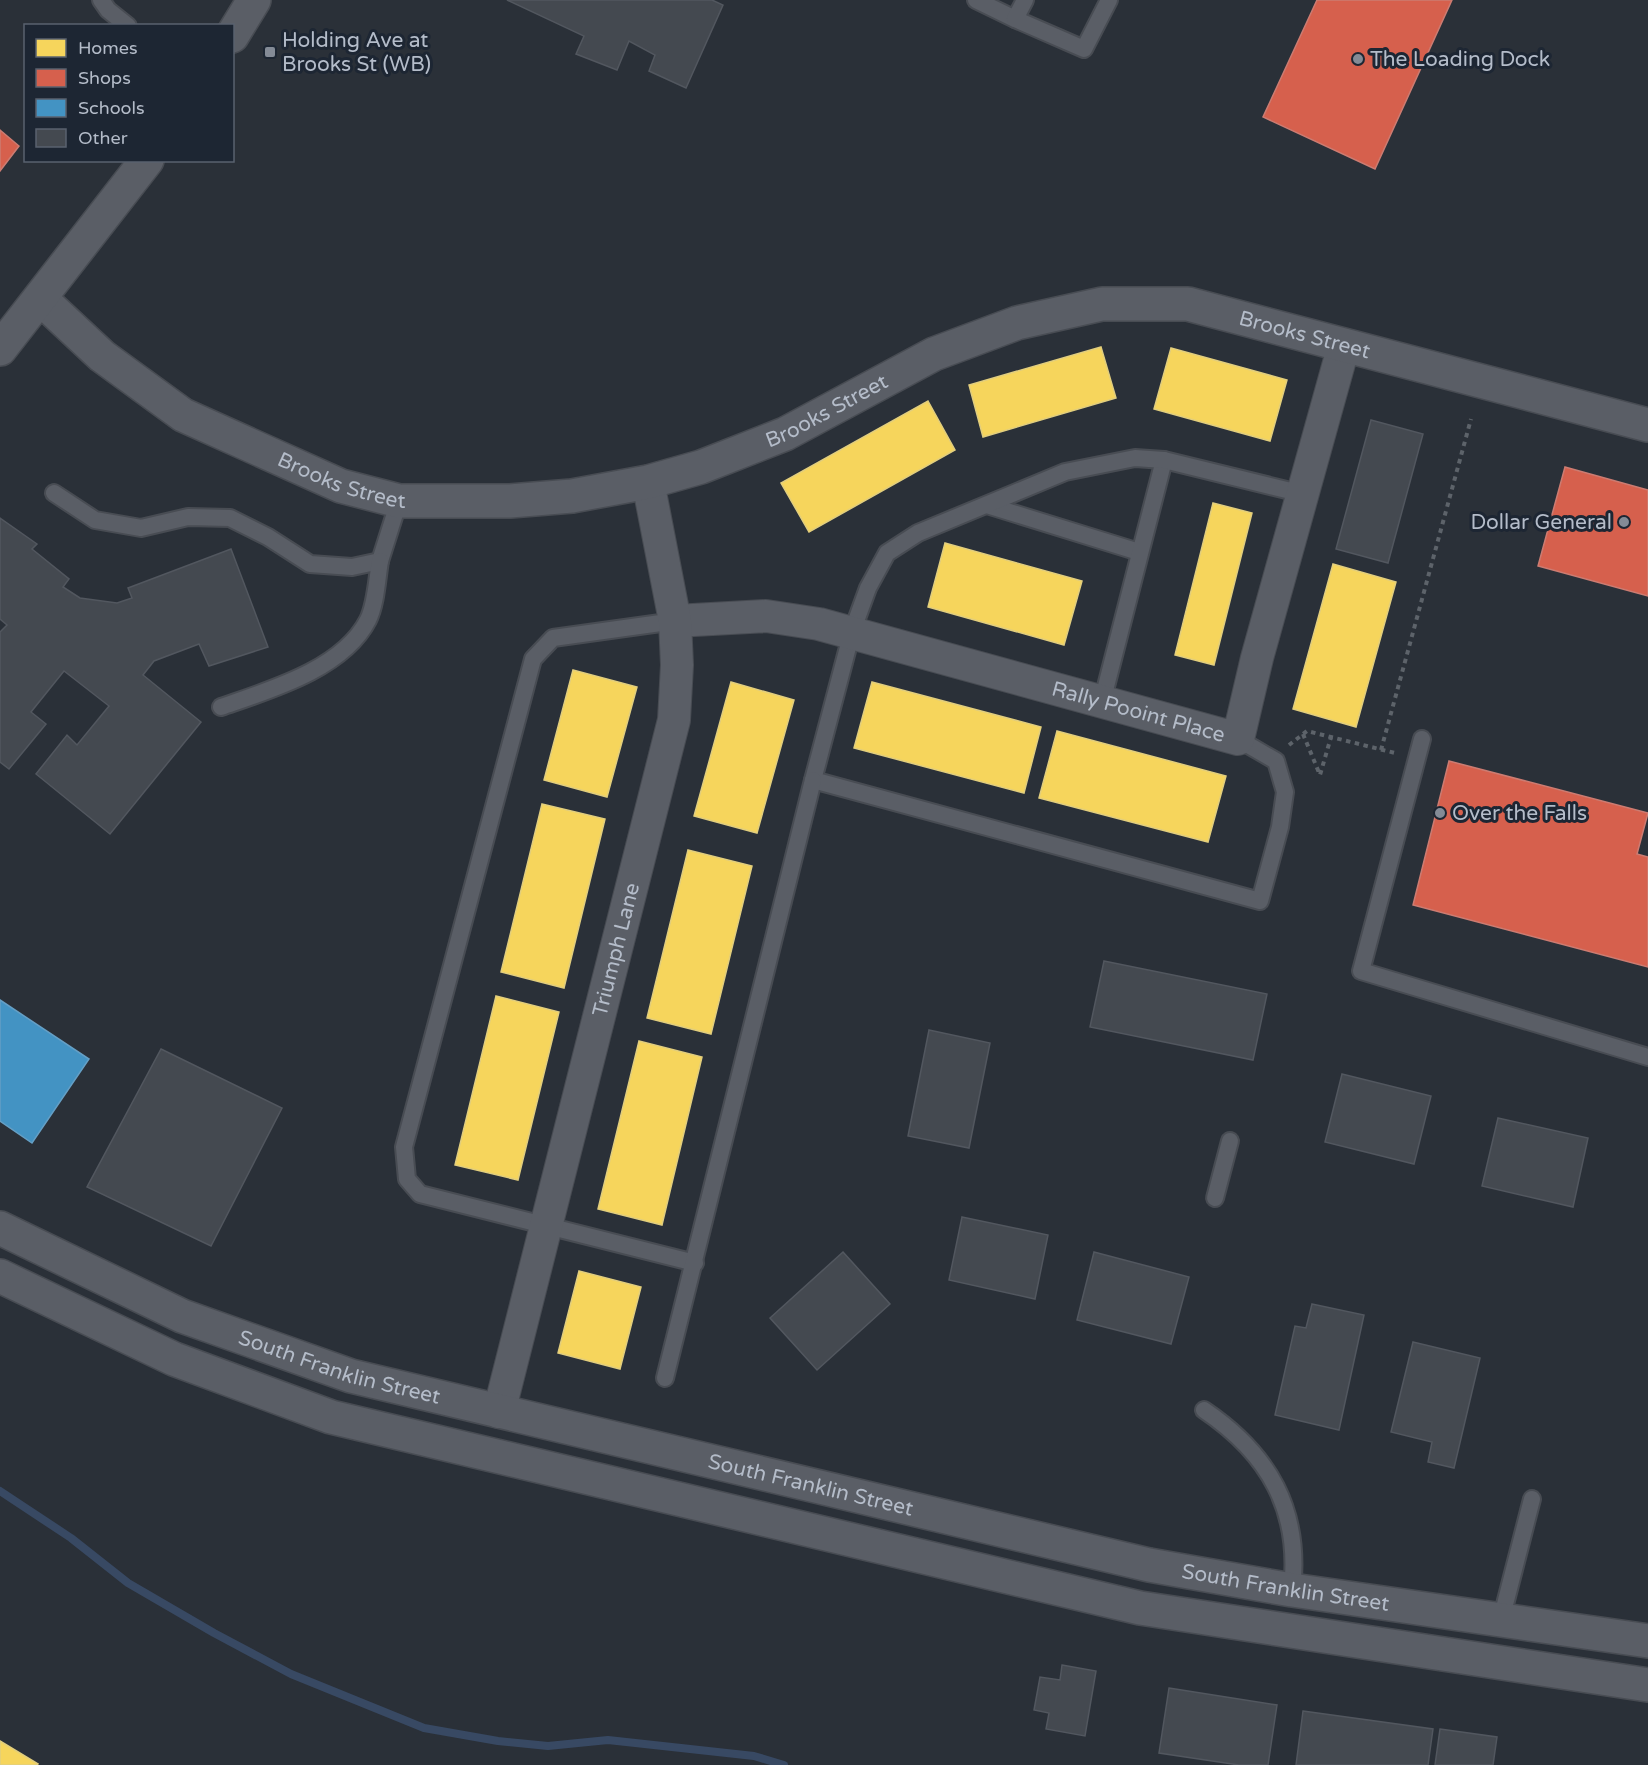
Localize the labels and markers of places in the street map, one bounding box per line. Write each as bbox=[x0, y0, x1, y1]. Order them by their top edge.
place label: Holding Ave at Brooks St (WB) bbox=[282, 28, 431, 77]
marker: Holding Ave at Brooks St (WB) bbox=[263, 45, 277, 59]
place label: The Loading Dock bbox=[1370, 47, 1550, 72]
marker: The Loading Dock bbox=[1351, 52, 1365, 66]
place label: Dollar General bbox=[1471, 510, 1612, 535]
marker: Dollar General bbox=[1617, 515, 1631, 529]
place label: Over the Falls bbox=[1452, 801, 1587, 826]
marker: Over the Falls bbox=[1433, 806, 1447, 820]

